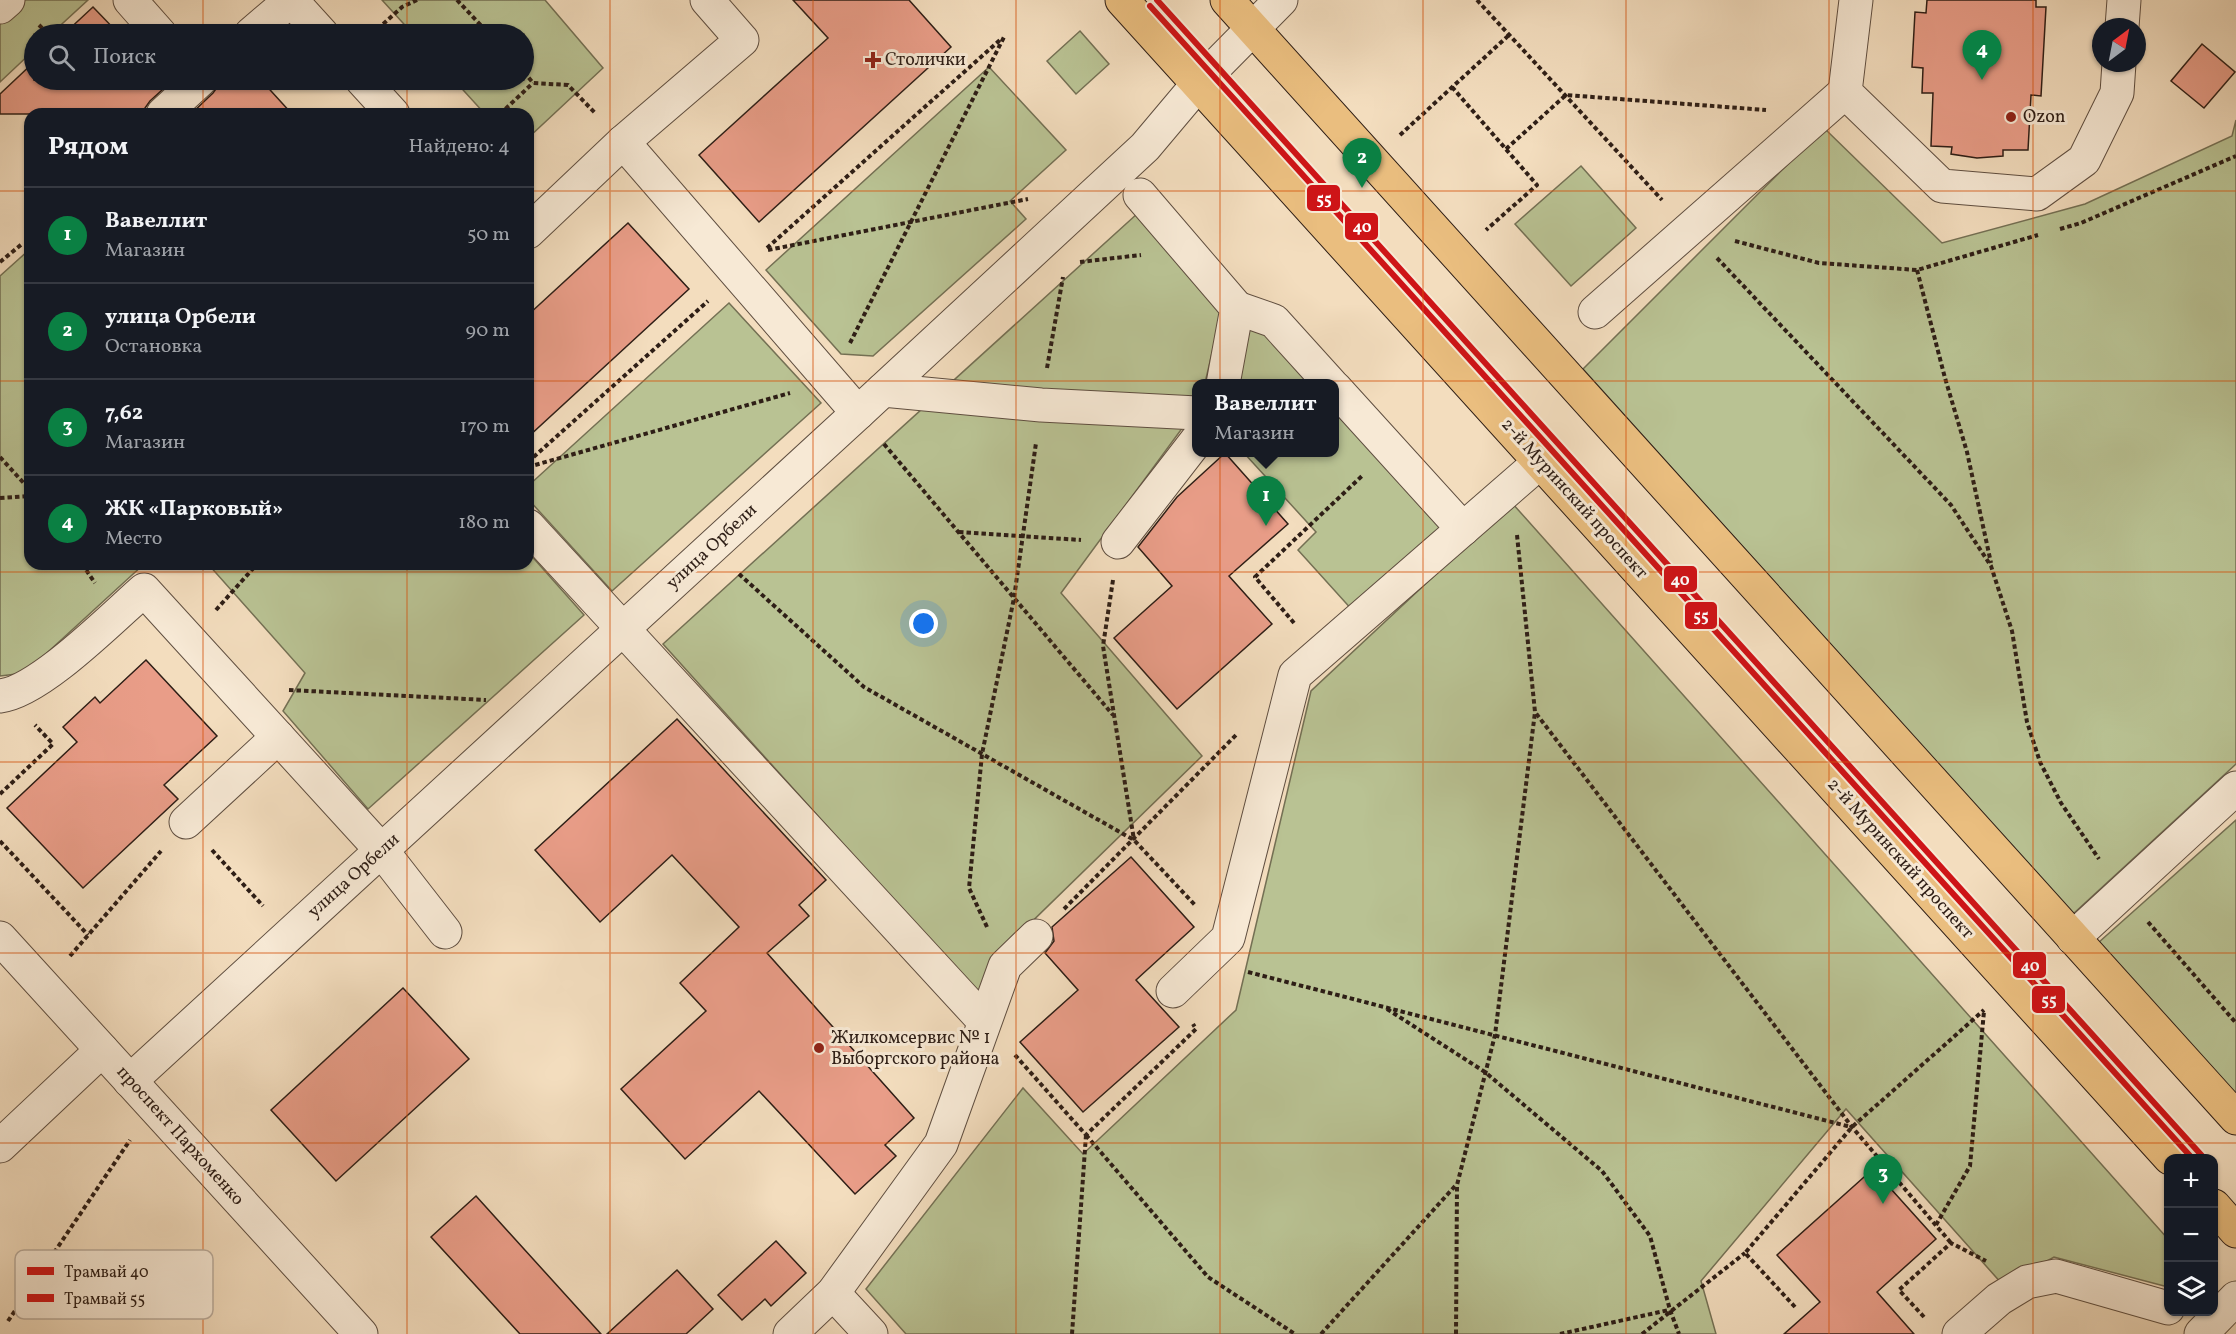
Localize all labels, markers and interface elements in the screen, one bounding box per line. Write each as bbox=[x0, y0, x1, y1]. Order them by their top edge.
north arrow bbox=[2092, 18, 2146, 72]
search box bbox=[24, 24, 534, 90]
pin: 4 bbox=[1962, 31, 2002, 80]
icon: search bbox=[45, 41, 78, 74]
text: Поиск bbox=[93, 42, 156, 73]
place label: Столички bbox=[885, 48, 966, 73]
marker: Столички bbox=[866, 53, 880, 67]
place label: Ozon bbox=[2023, 105, 2066, 130]
marker: Ozon bbox=[2004, 110, 2018, 124]
text: Рядом bbox=[48, 129, 128, 165]
text: Найдено: 4 bbox=[409, 133, 510, 161]
pin: 2 bbox=[1342, 138, 1382, 188]
line badge: 55 bbox=[1306, 184, 1341, 212]
text: 55 bbox=[1316, 189, 1332, 211]
text: Вавеллит bbox=[105, 206, 207, 237]
line badge: 40 bbox=[1344, 212, 1379, 241]
text: 40 bbox=[1352, 217, 1372, 239]
text: 1 bbox=[63, 221, 72, 249]
text: 50 m bbox=[467, 221, 510, 249]
text: Магазин bbox=[105, 237, 185, 265]
text: улица Орбели bbox=[105, 302, 256, 333]
text: 2 bbox=[62, 317, 73, 345]
text: 90 m bbox=[466, 317, 510, 345]
text: Остановка bbox=[105, 333, 202, 361]
popup bbox=[1192, 379, 1339, 457]
text: Вавеллит bbox=[1214, 389, 1317, 420]
text: 7,62 bbox=[105, 398, 143, 429]
text: 3 bbox=[62, 413, 73, 441]
text: 170 m bbox=[460, 413, 510, 441]
street label: 2-й Муринский проспект bbox=[1495, 413, 1653, 585]
text: Магазин bbox=[1214, 420, 1295, 448]
text: Магазин bbox=[105, 429, 185, 457]
pin: 1 bbox=[1246, 476, 1286, 526]
text: ЖК «Парковый» bbox=[105, 494, 283, 525]
street label: улица Орбели bbox=[661, 498, 763, 596]
text: 4 bbox=[61, 509, 74, 537]
text: 180 m bbox=[458, 509, 510, 537]
text: Место bbox=[105, 525, 162, 553]
line badge: 40 bbox=[1663, 565, 1698, 593]
text: 40 bbox=[1670, 570, 1690, 592]
line badge: 55 bbox=[1684, 601, 1718, 630]
text: 55 bbox=[1693, 606, 1709, 628]
your location bbox=[909, 609, 938, 638]
street label: 2-й Муринский проспект bbox=[1821, 773, 1979, 945]
street label: улица Орбели bbox=[303, 828, 406, 924]
line badge: 40 bbox=[2012, 951, 2047, 979]
text: 40 bbox=[2020, 956, 2040, 978]
line badge: 55 bbox=[2031, 985, 2066, 1014]
text: 55 bbox=[2041, 990, 2057, 1012]
place label: Жилкомсервис № 1 Выборгского района bbox=[831, 1026, 1000, 1072]
marker: Жилкомсервис № 1 Выборгского района bbox=[812, 1041, 826, 1055]
street label: проспект Пархоменко bbox=[110, 1061, 250, 1211]
pin: 3 bbox=[1864, 1154, 1902, 1204]
map controls bbox=[2164, 1154, 2218, 1316]
button: + bbox=[2164, 1154, 2218, 1208]
button: − bbox=[2164, 1208, 2218, 1262]
legend bbox=[15, 1250, 213, 1319]
text: Трамвай 40 bbox=[64, 1262, 149, 1284]
button: layers bbox=[2164, 1262, 2218, 1316]
text: Трамвай 55 bbox=[64, 1289, 145, 1311]

